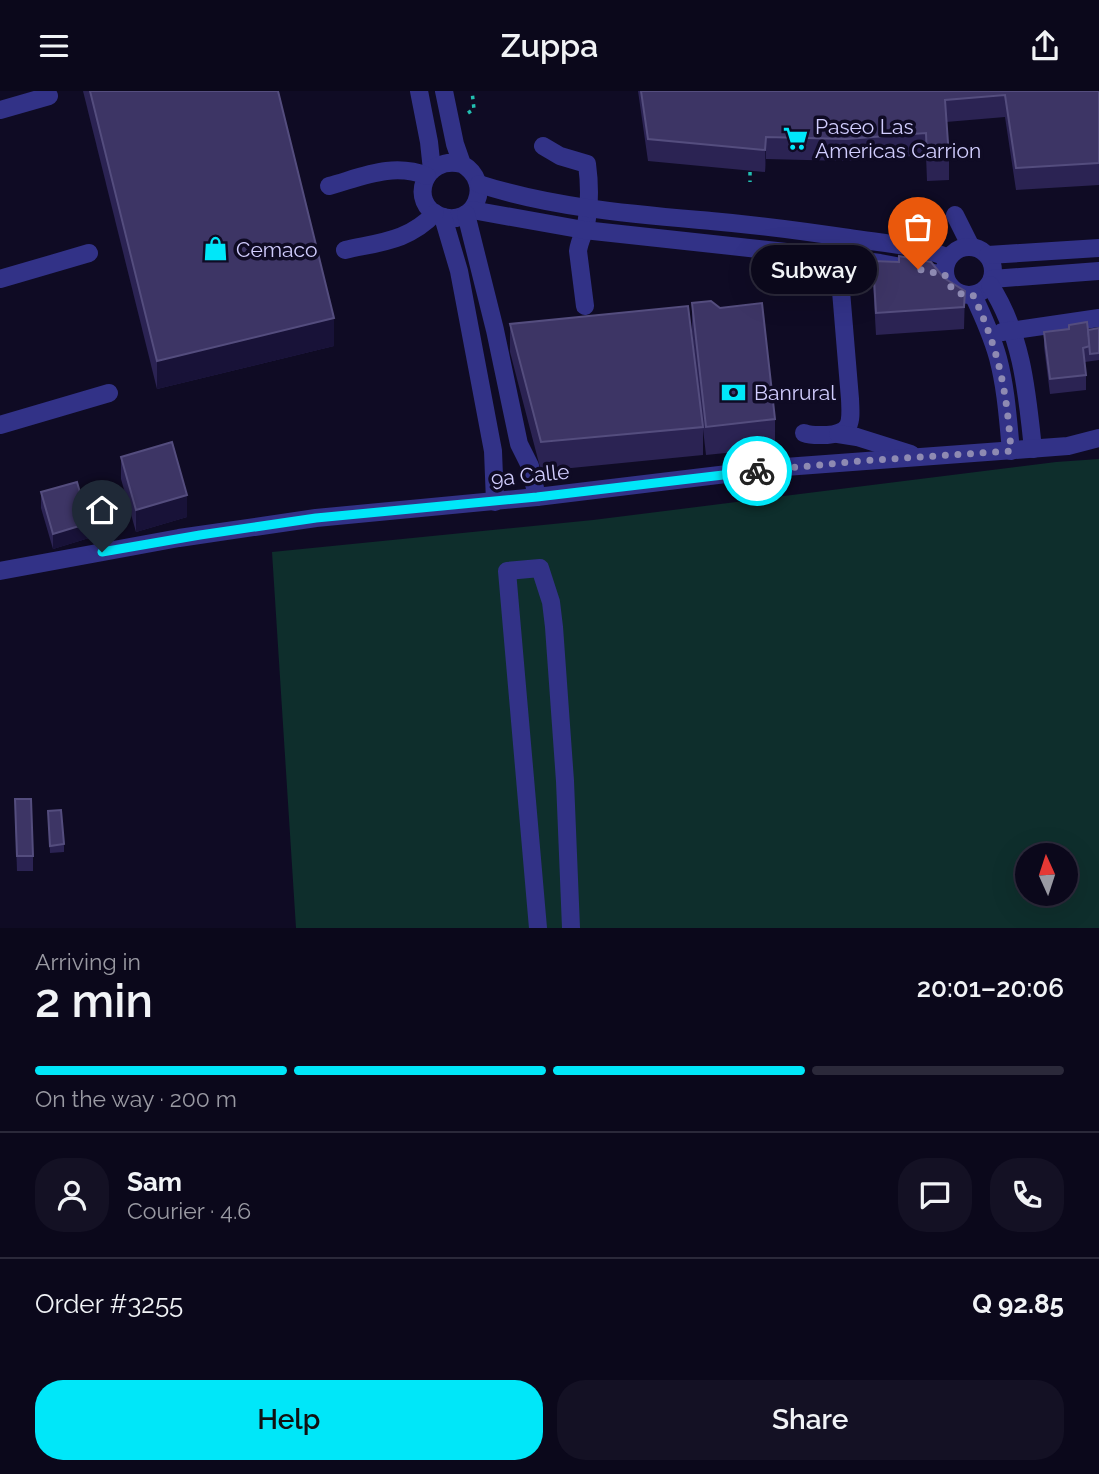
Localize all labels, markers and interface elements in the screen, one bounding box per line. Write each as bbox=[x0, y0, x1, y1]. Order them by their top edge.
icon: menu bbox=[35, 27, 73, 65]
text: Zuppa bbox=[501, 27, 598, 64]
icon: share bbox=[1026, 27, 1064, 65]
place label: Paseo Las Americas Carrion bbox=[815, 114, 981, 163]
supermarket icon: Paseo Las Americas Carrion bbox=[781, 124, 809, 152]
pin bbox=[888, 197, 948, 269]
icon: bag bbox=[899, 208, 937, 246]
shop icon: Cemaco bbox=[202, 235, 230, 263]
place label: Cemaco bbox=[236, 237, 317, 262]
callout: Subway bbox=[750, 245, 876, 293]
text: Subway bbox=[771, 256, 857, 283]
bank icon: Banrural bbox=[720, 378, 748, 406]
place label: Banrural bbox=[754, 380, 836, 405]
courier bbox=[722, 436, 792, 506]
icon: bike bbox=[738, 452, 776, 490]
street label: 9a Calle bbox=[490, 458, 570, 492]
pin bbox=[72, 480, 132, 552]
icon: home bbox=[83, 491, 121, 529]
north arrow bbox=[1015, 843, 1078, 907]
map controls bbox=[1015, 843, 1078, 906]
text: Arriving in bbox=[35, 948, 141, 975]
text: 20:01–20:06 bbox=[917, 973, 1064, 1003]
text: 2 min bbox=[35, 974, 153, 1028]
text: On the way · 200 m bbox=[35, 1085, 237, 1112]
button: person bbox=[35, 1158, 109, 1232]
button: chat bbox=[898, 1158, 972, 1232]
button: phone bbox=[990, 1158, 1064, 1232]
text: Sam bbox=[127, 1167, 182, 1197]
text: Courier · 4.6 bbox=[127, 1197, 251, 1224]
text: Order #3255 bbox=[35, 1289, 183, 1319]
text: Q 92.85 bbox=[972, 1289, 1064, 1319]
button: Help bbox=[35, 1380, 543, 1460]
button: Share bbox=[557, 1380, 1064, 1460]

